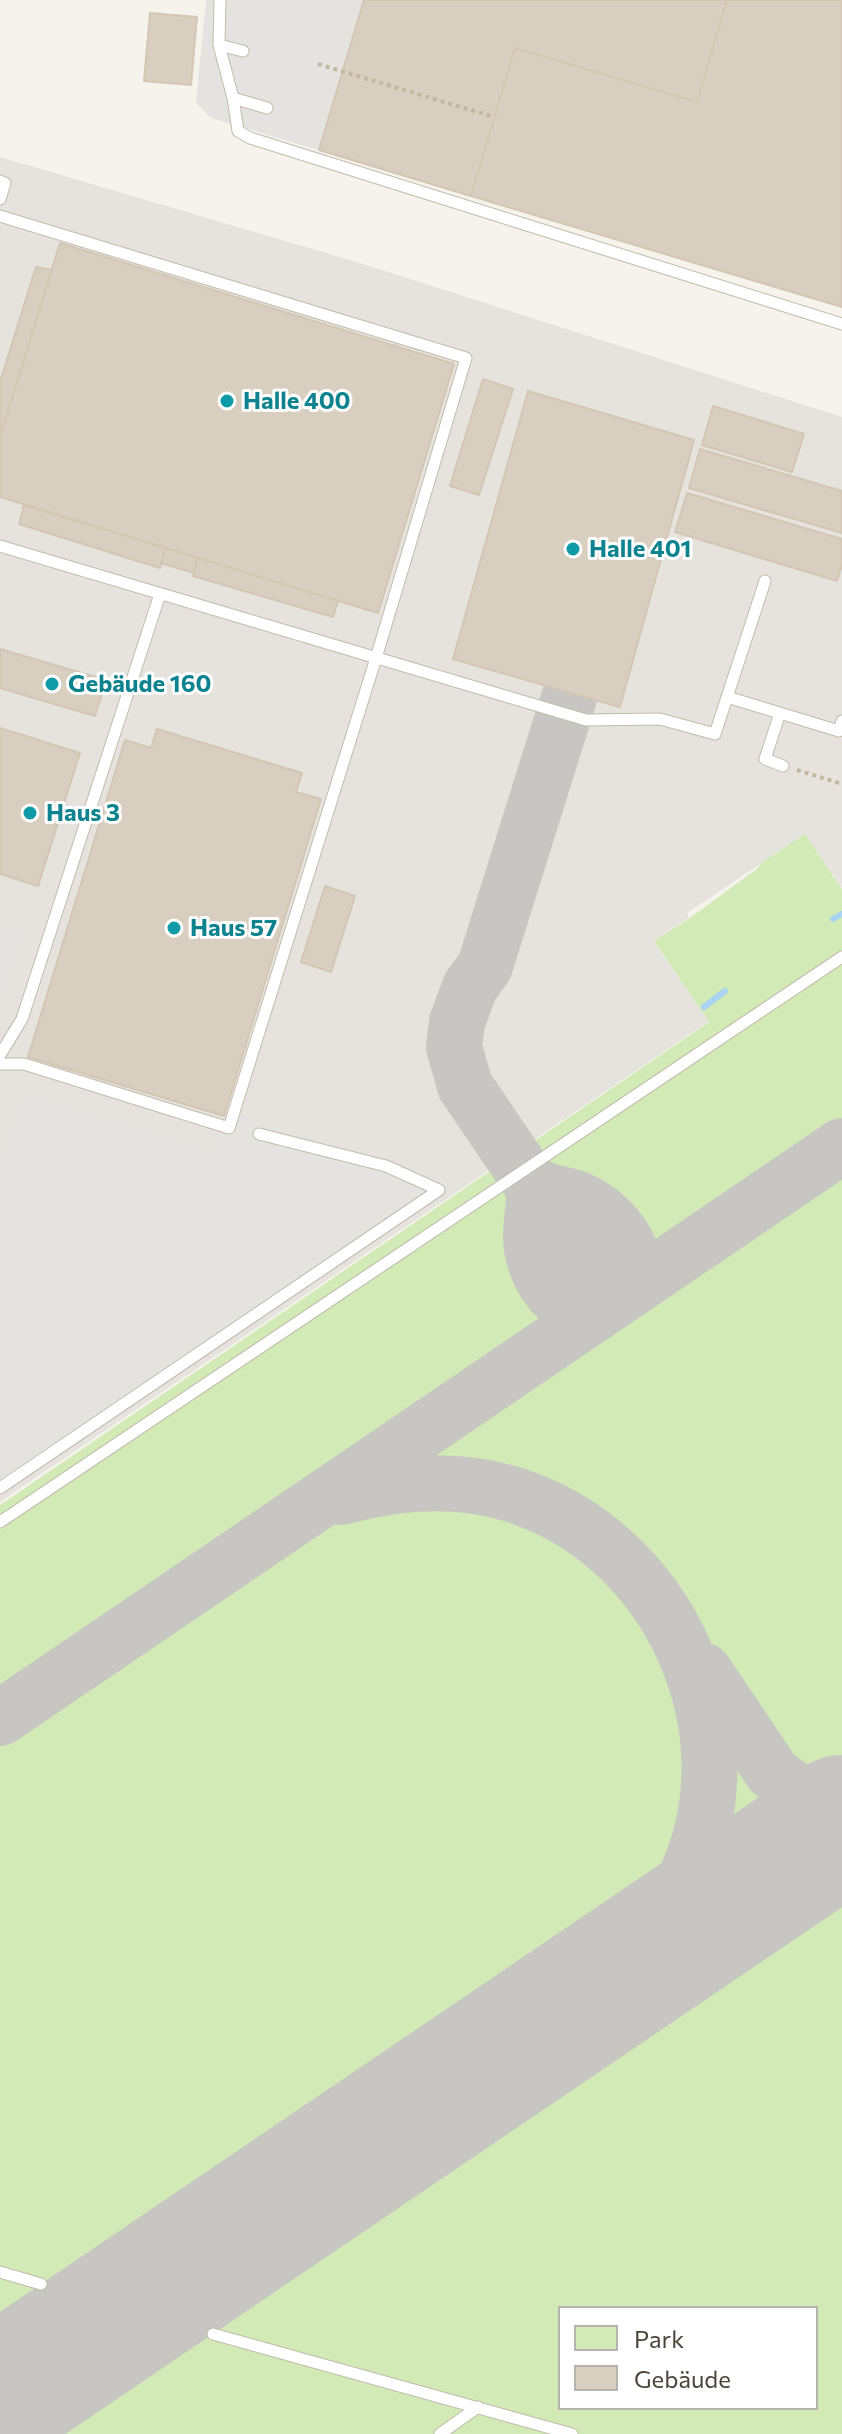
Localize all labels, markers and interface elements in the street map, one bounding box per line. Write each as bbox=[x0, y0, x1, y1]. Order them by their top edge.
place label: Halle 400 bbox=[243, 387, 351, 415]
marker: Halle 400 bbox=[218, 392, 236, 410]
place label: Halle 401 bbox=[589, 535, 691, 563]
marker: Halle 401 bbox=[564, 540, 582, 558]
place label: Gebäude 160 bbox=[68, 670, 211, 698]
marker: Gebäude 160 bbox=[43, 675, 61, 693]
place label: Haus 3 bbox=[46, 799, 120, 827]
marker: Haus 3 bbox=[21, 804, 39, 822]
place label: Haus 57 bbox=[190, 914, 277, 942]
marker: Haus 57 bbox=[165, 919, 183, 937]
legend bbox=[558, 2306, 818, 2410]
text: Park bbox=[634, 2324, 684, 2353]
text: Gebäude bbox=[634, 2364, 731, 2393]

